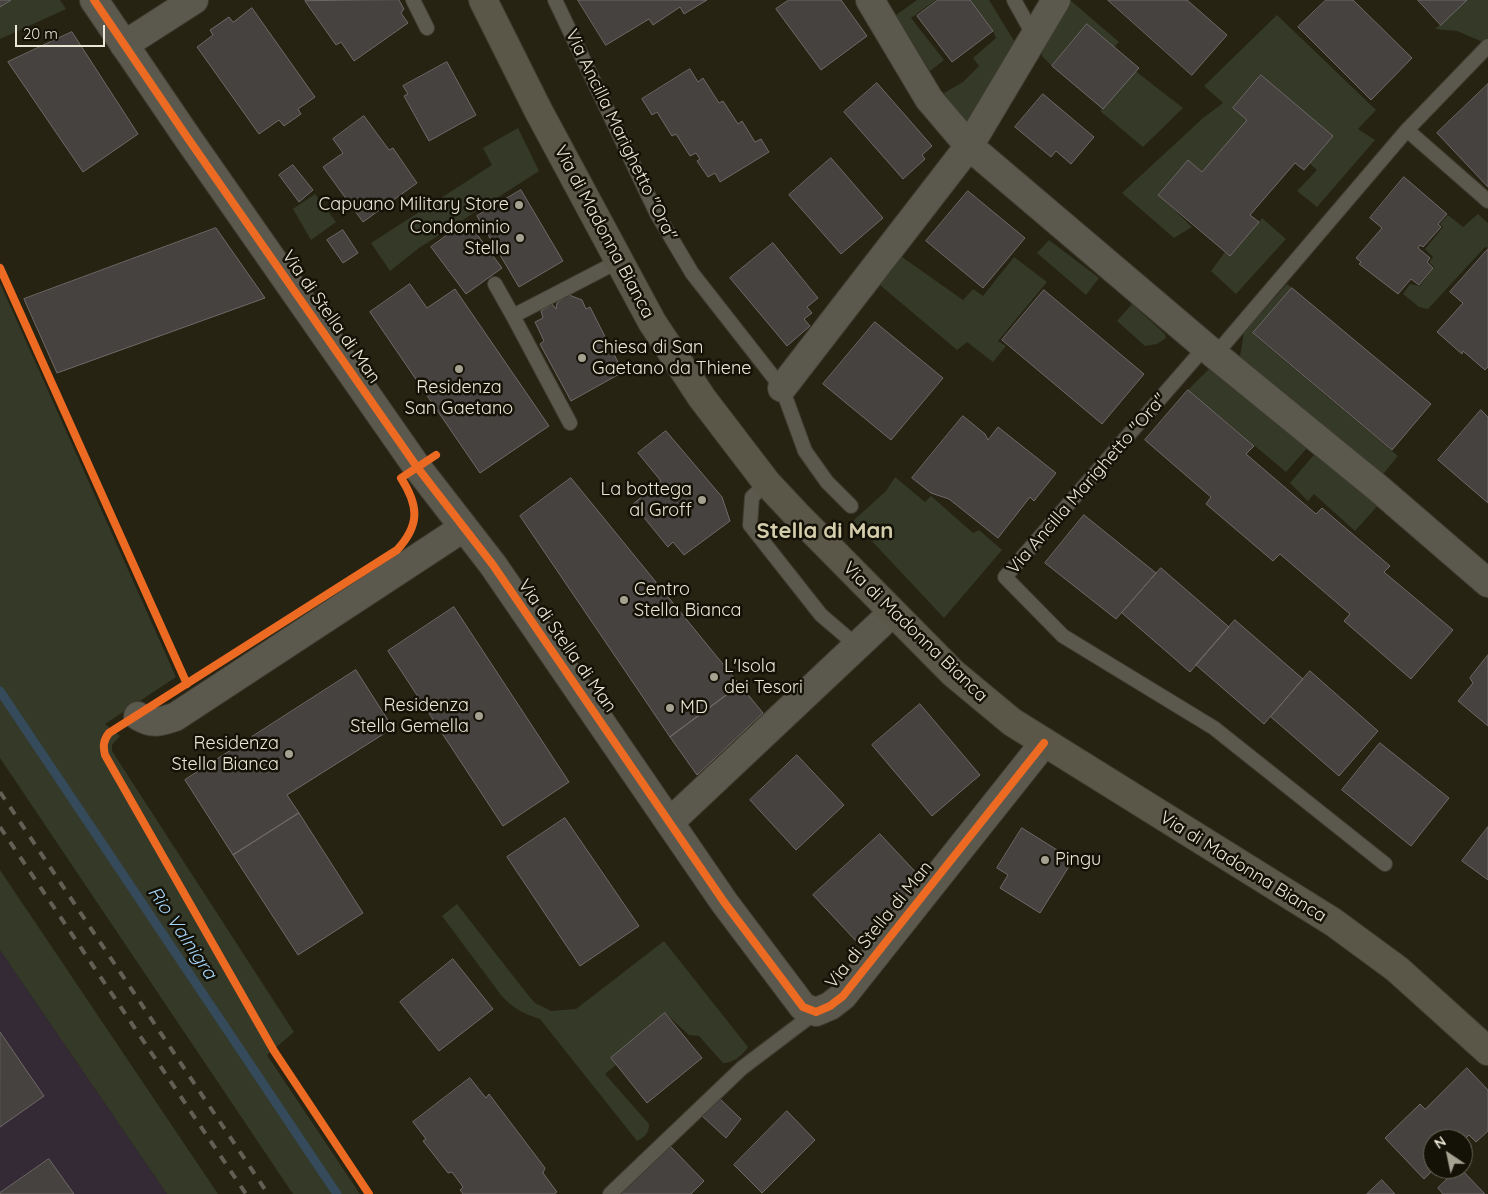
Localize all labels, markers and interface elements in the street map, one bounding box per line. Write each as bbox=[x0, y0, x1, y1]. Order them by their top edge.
scale bar bbox=[18, 15, 108, 47]
text: 20 m bbox=[23, 24, 58, 43]
street label: Via Ancilla Marighetto "Ora" bbox=[560, 26, 682, 244]
street label: Via di Madonna Bianca bbox=[549, 142, 659, 322]
place label: Capuano Military Store bbox=[319, 194, 509, 216]
marker: Capuano Military Store bbox=[513, 199, 525, 211]
place label: Condominio Stella bbox=[410, 217, 510, 260]
marker: Condominio Stella bbox=[514, 232, 526, 244]
street label: Via di Stella di Man bbox=[277, 246, 385, 388]
place label: Chiesa di San Gaetano da Thiene bbox=[592, 337, 751, 379]
marker: Chiesa di San Gaetano da Thiene bbox=[576, 352, 588, 364]
marker: Residenza San Gaetano bbox=[453, 363, 465, 375]
place label: Residenza San Gaetano bbox=[405, 377, 513, 419]
street label: Via Ancilla Marighetto "Ora" bbox=[1003, 389, 1171, 579]
place label: La bottega al Groff bbox=[601, 479, 692, 522]
marker: La bottega al Groff bbox=[696, 494, 708, 506]
district label: Stella di Man bbox=[757, 518, 893, 544]
street label: Via di Madonna Bianca bbox=[838, 557, 992, 707]
street label: Via di Stella di Man bbox=[513, 575, 621, 717]
place label: Centro Stella Bianca bbox=[634, 579, 742, 622]
marker: Centro Stella Bianca bbox=[618, 594, 630, 606]
place label: L'Isola dei Tesori bbox=[724, 656, 803, 699]
marker: L'Isola dei Tesori bbox=[708, 671, 720, 683]
place label: Residenza Stella Gemella bbox=[350, 695, 469, 738]
place label: MD bbox=[680, 697, 708, 719]
marker: MD bbox=[664, 702, 676, 714]
marker: Residenza Stella Gemella bbox=[473, 710, 485, 722]
place label: Residenza Stella Bianca bbox=[171, 733, 279, 776]
marker: Residenza Stella Bianca bbox=[283, 748, 295, 760]
street label: Via di Madonna Bianca bbox=[1156, 807, 1330, 927]
place label: Pingu bbox=[1055, 849, 1101, 871]
marker: Pingu bbox=[1039, 854, 1051, 866]
street label: Via di Stella di Man bbox=[821, 857, 937, 993]
water label: Rio Valnigra bbox=[143, 882, 221, 984]
north arrow bbox=[1423, 1129, 1473, 1179]
text: N bbox=[1431, 1132, 1449, 1153]

